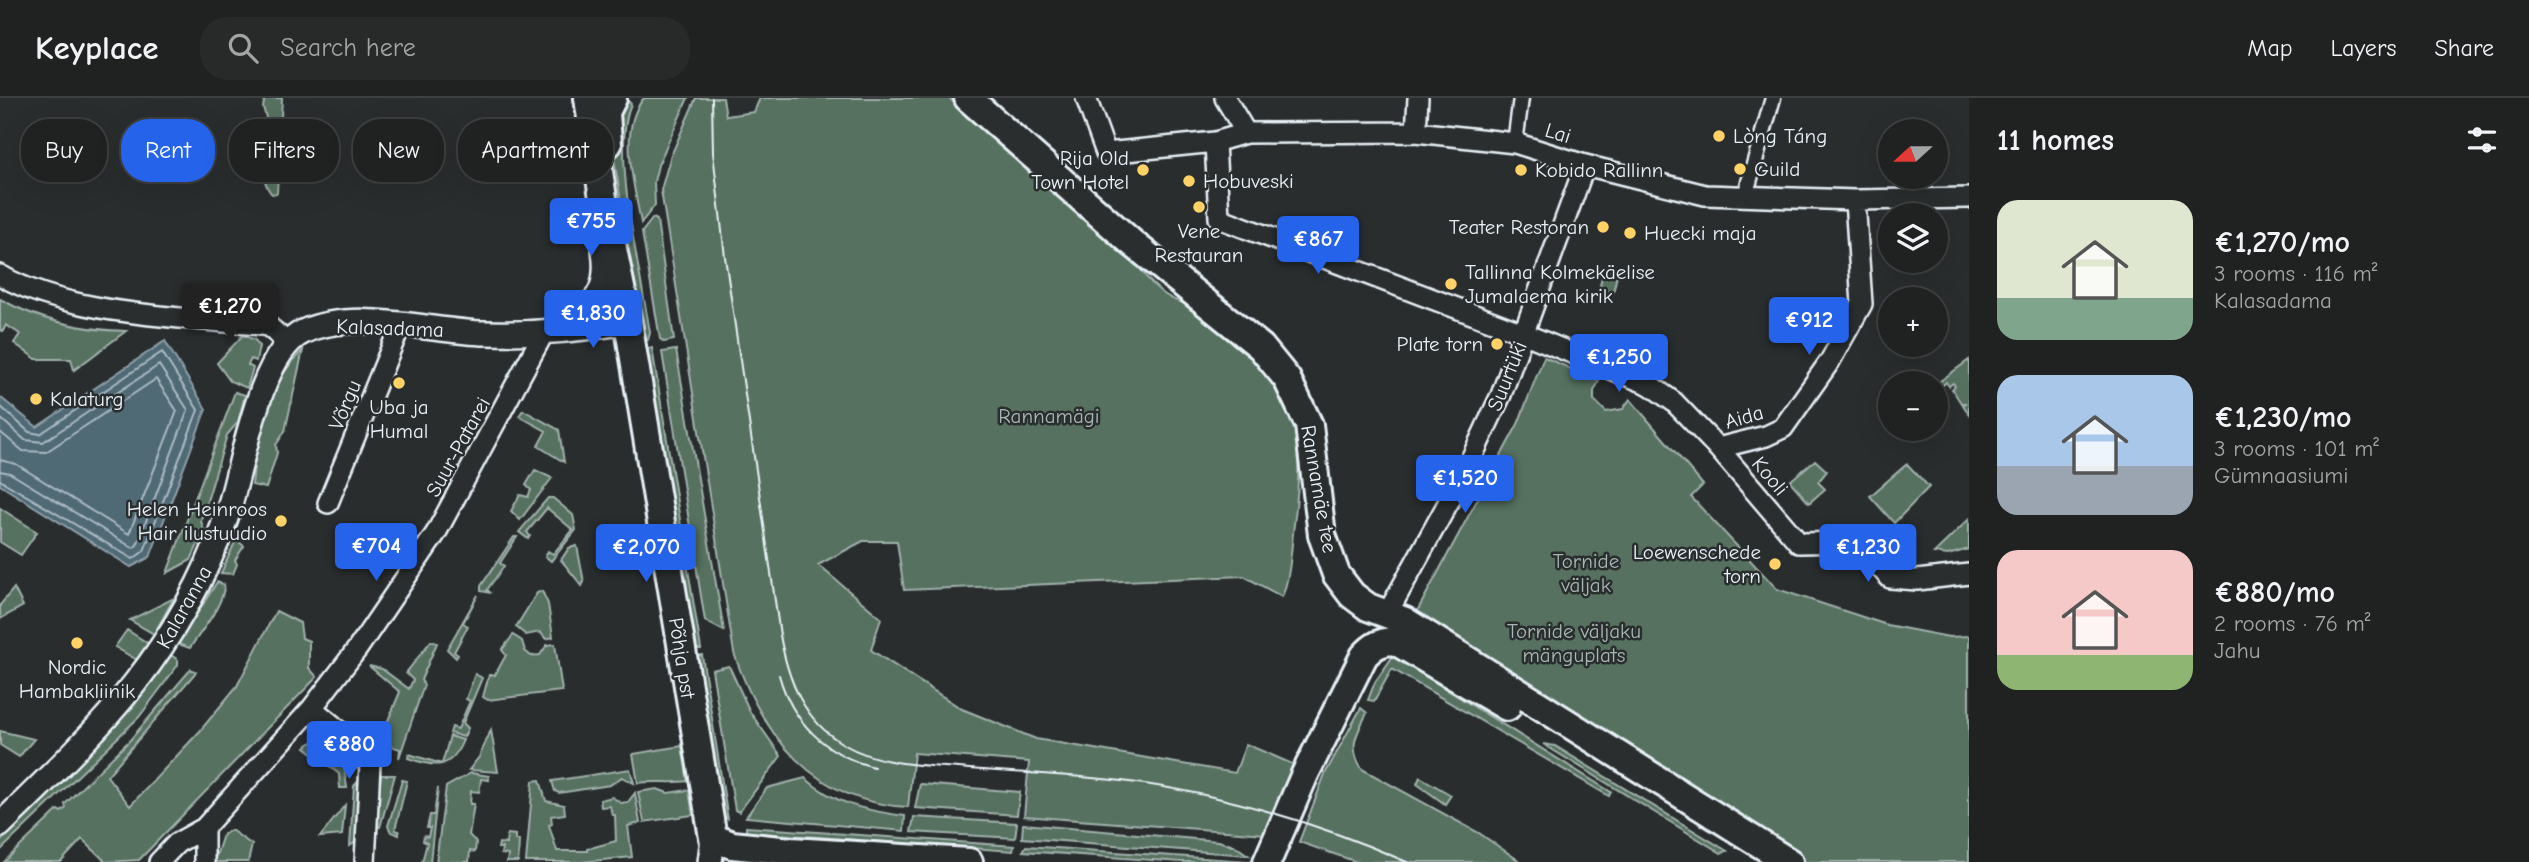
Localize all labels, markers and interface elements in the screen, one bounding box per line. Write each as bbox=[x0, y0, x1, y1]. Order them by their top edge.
search box bbox=[200, 17, 690, 80]
text: Keyplace bbox=[35, 29, 158, 67]
icon: search bbox=[224, 29, 262, 67]
text: Search here bbox=[280, 33, 416, 63]
text: Map bbox=[2247, 34, 2293, 62]
text: Layers bbox=[2331, 34, 2396, 62]
text: Share bbox=[2434, 34, 2494, 62]
street label: Lai bbox=[1542, 118, 1574, 148]
chip: Buy bbox=[21, 119, 107, 182]
chip: Rent bbox=[121, 119, 215, 182]
chip: Filters bbox=[229, 119, 339, 182]
chip: New bbox=[353, 119, 444, 182]
chip: Apartment bbox=[458, 119, 613, 182]
north arrow bbox=[1878, 119, 1948, 189]
map controls bbox=[1878, 119, 1948, 441]
icon: filters bbox=[2463, 121, 2501, 159]
text: 11 homes bbox=[1997, 123, 2114, 158]
place label: Lòng Táng bbox=[1733, 124, 1827, 148]
marker: Lòng Táng bbox=[1711, 128, 1727, 144]
place label: Rija Old Town Hotel bbox=[1031, 146, 1129, 194]
place label: Guild bbox=[1754, 157, 1800, 181]
place label: Kobido Rallinn bbox=[1535, 158, 1663, 182]
marker: Guild bbox=[1732, 161, 1748, 177]
marker: Rija Old Town Hotel bbox=[1135, 162, 1151, 178]
marker: Kobido Rallinn bbox=[1513, 162, 1529, 178]
place label: Hobuveski bbox=[1203, 169, 1294, 193]
marker: Hobuveski bbox=[1181, 173, 1197, 189]
pin: €755 bbox=[550, 198, 632, 258]
marker: Vene Restauran bbox=[1191, 199, 1207, 215]
button: layers bbox=[1878, 203, 1948, 273]
text: €755 bbox=[566, 207, 616, 234]
place label: Teater Restoran bbox=[1449, 215, 1589, 239]
pin: €867 bbox=[1277, 216, 1359, 276]
place label: Vene Restauran bbox=[1155, 219, 1243, 267]
marker: Teater Restoran bbox=[1595, 219, 1611, 235]
place label: Huecki maja bbox=[1644, 221, 1757, 245]
text: €867 bbox=[1293, 225, 1343, 252]
marker: Huecki maja bbox=[1622, 225, 1638, 241]
text: €1,270/mo bbox=[2214, 225, 2350, 260]
icon: home bbox=[2053, 228, 2137, 312]
place label: Tallinna Kolmekäelise Jumalaema kirik bbox=[1465, 260, 1655, 308]
text: 3 rooms · 116 m² bbox=[2214, 260, 2378, 287]
marker: Tallinna Kolmekäelise Jumalaema kirik bbox=[1443, 276, 1459, 292]
pin: €1,270 bbox=[173, 284, 287, 343]
button: + bbox=[1878, 287, 1948, 357]
text: Kalasadama bbox=[2214, 287, 2332, 314]
pin: €1,830 bbox=[536, 290, 650, 350]
text: €1,270 bbox=[198, 292, 262, 319]
pin: €912 bbox=[1768, 298, 1850, 357]
text: €1,830 bbox=[560, 299, 626, 326]
text: €912 bbox=[1785, 306, 1833, 333]
street label: Kalasadama bbox=[336, 314, 444, 342]
place label: Plate torn bbox=[1396, 332, 1483, 356]
pin: €1,250 bbox=[1562, 334, 1676, 394]
marker: Plate torn bbox=[1489, 336, 1505, 352]
street label: Suurtüki bbox=[1482, 338, 1532, 414]
text: €1,250 bbox=[1586, 343, 1652, 370]
button: − bbox=[1878, 371, 1948, 441]
marker: Uba ja Humal bbox=[391, 375, 407, 391]
street label: Võrgu bbox=[324, 377, 366, 433]
place label: Kalaturg bbox=[50, 387, 124, 411]
marker: Kalaturg bbox=[28, 391, 44, 407]
street label: Suur-Patarei bbox=[421, 393, 495, 501]
place label: Uba ja Humal bbox=[369, 395, 429, 443]
street label: Aida bbox=[1722, 400, 1766, 434]
text: €1,230/mo bbox=[2214, 400, 2352, 435]
icon: home bbox=[2053, 403, 2137, 487]
park label: Rannamägi bbox=[998, 404, 1100, 428]
street label: Rannamäe tee bbox=[1296, 423, 1342, 555]
text: 3 rooms · 101 m² bbox=[2214, 435, 2379, 462]
street label: Kooli bbox=[1747, 452, 1793, 500]
pin: €1,520 bbox=[1408, 456, 1522, 515]
text: Gümnaasiumi bbox=[2214, 462, 2348, 489]
text: €1,520 bbox=[1432, 464, 1498, 491]
place label: Helen Heinroos Hair ilustuudio bbox=[127, 497, 267, 545]
marker: Helen Heinroos Hair ilustuudio bbox=[273, 513, 289, 529]
pin: €704 bbox=[335, 524, 417, 583]
pin: €2,070 bbox=[589, 524, 703, 584]
pin: €1,230 bbox=[1811, 524, 1925, 584]
text: €704 bbox=[351, 532, 401, 559]
text: €2,070 bbox=[612, 533, 680, 560]
text: €1,230 bbox=[1835, 533, 1901, 560]
place label: Loewenschede torn bbox=[1633, 540, 1761, 588]
park label: Tornide väljak bbox=[1553, 549, 1619, 597]
marker: Loewenschede torn bbox=[1767, 556, 1783, 572]
street label: Kalaranna bbox=[151, 561, 217, 653]
text: €880/mo bbox=[2214, 575, 2335, 610]
icon: home bbox=[2053, 578, 2137, 662]
text: 2 rooms · 76 m² bbox=[2214, 610, 2370, 637]
street label: Põhja pst bbox=[664, 616, 700, 701]
park label: Tornide väljaku mänguplats bbox=[1507, 619, 1641, 667]
marker: Nordic Hambakliinik bbox=[69, 635, 85, 651]
text: Jahu bbox=[2214, 637, 2260, 664]
place label: Nordic Hambakliinik bbox=[19, 655, 135, 703]
pin: €880 bbox=[308, 722, 390, 781]
text: €880 bbox=[323, 730, 375, 757]

